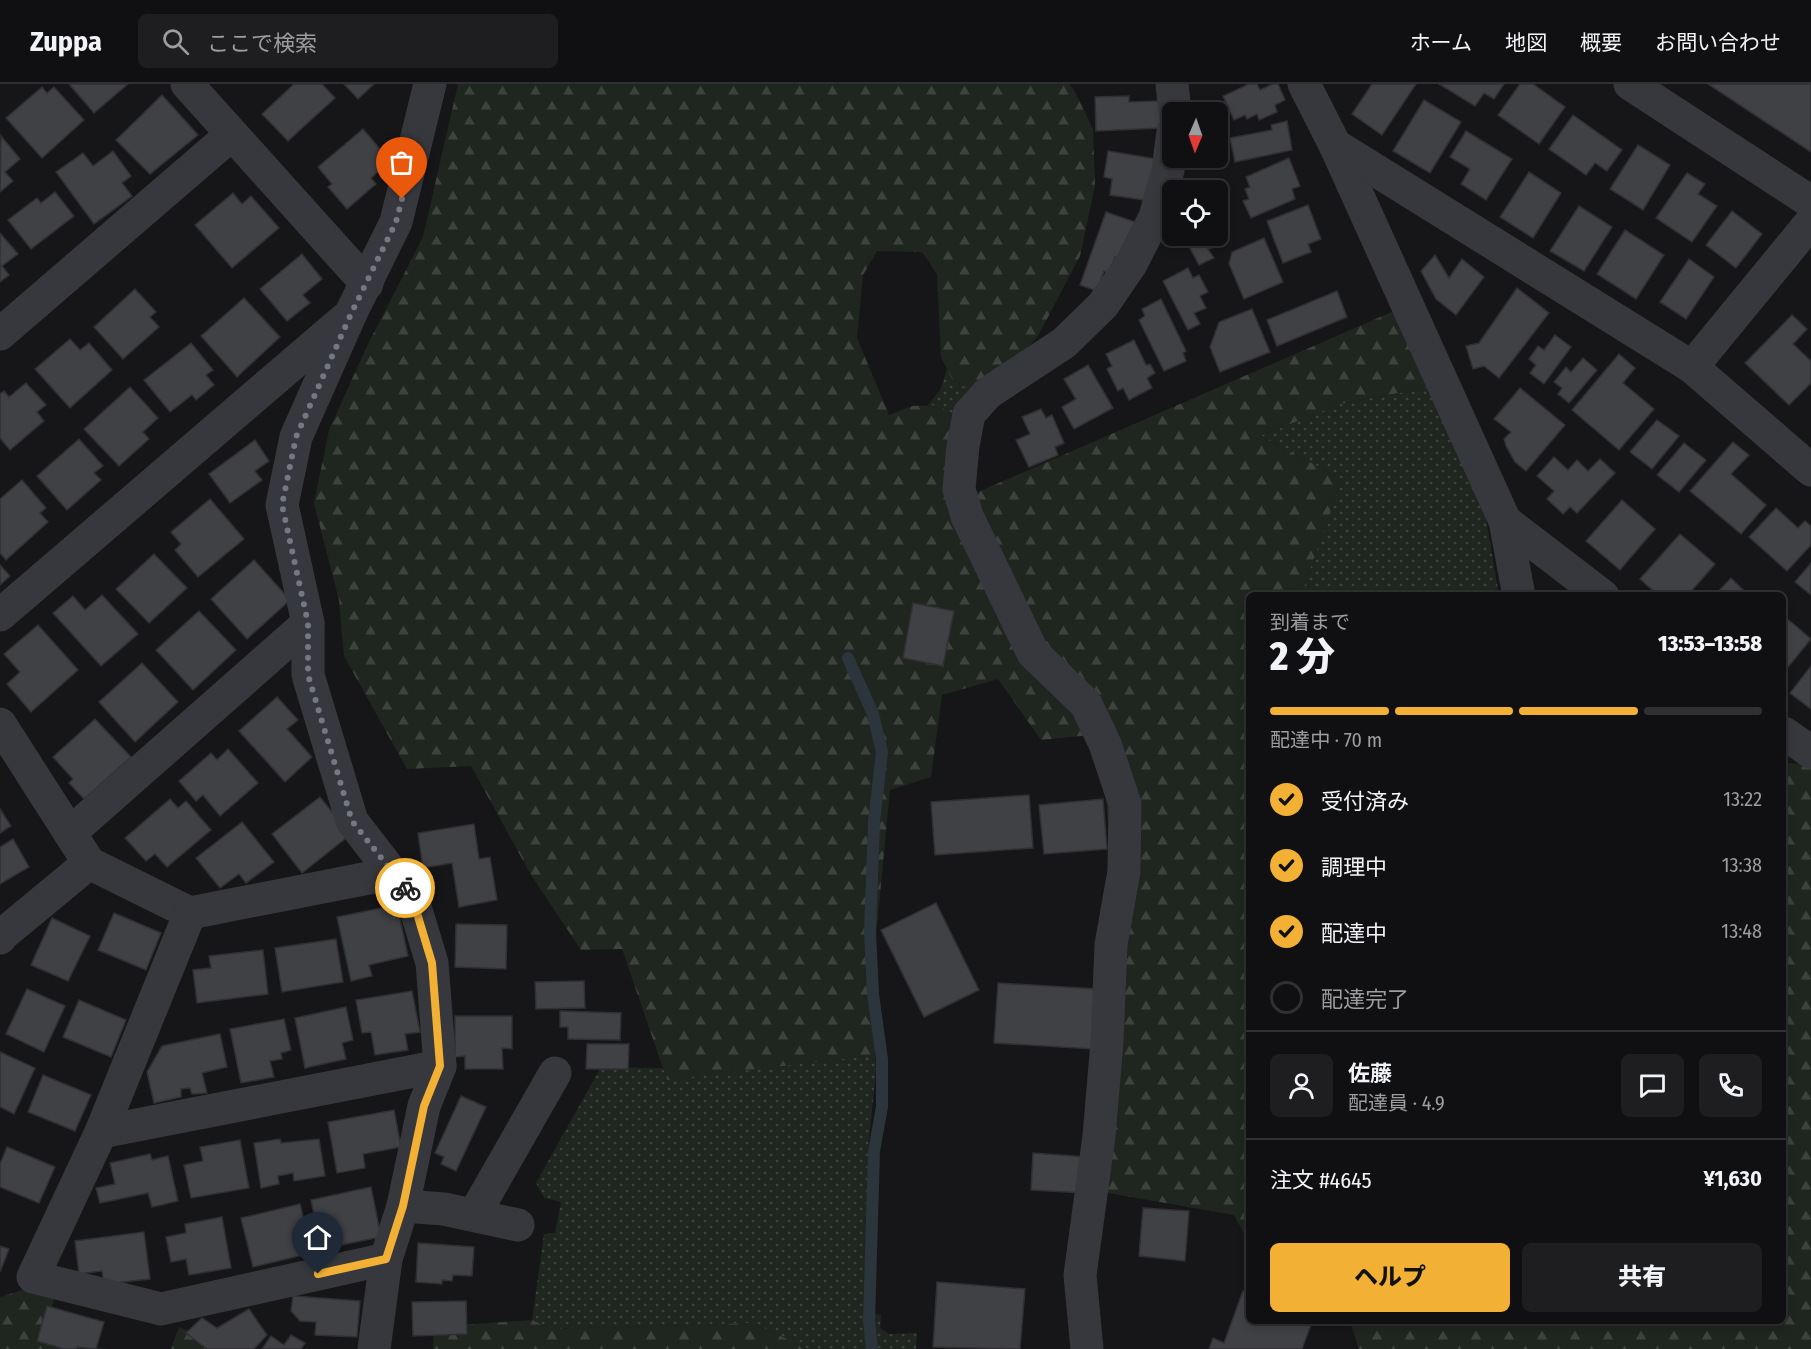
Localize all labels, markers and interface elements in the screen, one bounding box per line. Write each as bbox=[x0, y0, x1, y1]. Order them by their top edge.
search box bbox=[138, 14, 558, 68]
text: Zuppa bbox=[30, 25, 102, 58]
icon: search bbox=[159, 25, 192, 58]
text: ここで検索 bbox=[207, 30, 317, 57]
text: ホーム bbox=[1410, 30, 1472, 56]
text: 地図 bbox=[1505, 30, 1547, 56]
text: 概要 bbox=[1580, 30, 1622, 56]
text: お問い合わせ bbox=[1655, 30, 1781, 56]
north arrow bbox=[1162, 102, 1228, 168]
map controls bbox=[1162, 102, 1228, 246]
pin bbox=[376, 137, 427, 199]
icon: bag bbox=[385, 146, 418, 179]
button: locate bbox=[1162, 180, 1228, 246]
text: 到着まで bbox=[1270, 610, 1350, 634]
text: 13:53–13:58 bbox=[1658, 630, 1762, 657]
text: 2 分 bbox=[1270, 634, 1335, 680]
text: 配達中 · 70 m bbox=[1270, 728, 1382, 752]
icon: check bbox=[1270, 783, 1303, 816]
text: 13:22 bbox=[1723, 787, 1762, 811]
text: 受付済み bbox=[1321, 788, 1409, 815]
icon: check bbox=[1270, 849, 1303, 882]
text: 13:38 bbox=[1722, 853, 1762, 877]
text: 調理中 bbox=[1321, 854, 1387, 881]
courier bbox=[375, 858, 435, 918]
icon: bike bbox=[389, 872, 422, 905]
icon: check bbox=[1270, 915, 1303, 948]
text: 13:48 bbox=[1721, 919, 1762, 943]
text: 配達中 bbox=[1321, 920, 1387, 947]
text: 配達完了 bbox=[1321, 986, 1409, 1013]
button: person bbox=[1270, 1054, 1333, 1117]
button: chat bbox=[1621, 1054, 1684, 1117]
button: phone bbox=[1699, 1054, 1762, 1117]
text: 佐藤 bbox=[1348, 1060, 1392, 1087]
text: 配達員 · 4.9 bbox=[1348, 1091, 1445, 1115]
text: ¥1,630 bbox=[1703, 1165, 1762, 1192]
text: 注文 #4645 bbox=[1270, 1167, 1372, 1194]
pin bbox=[292, 1212, 343, 1274]
icon: home bbox=[301, 1221, 334, 1254]
button: ヘルプ bbox=[1270, 1243, 1510, 1312]
button: 共有 bbox=[1522, 1243, 1762, 1312]

